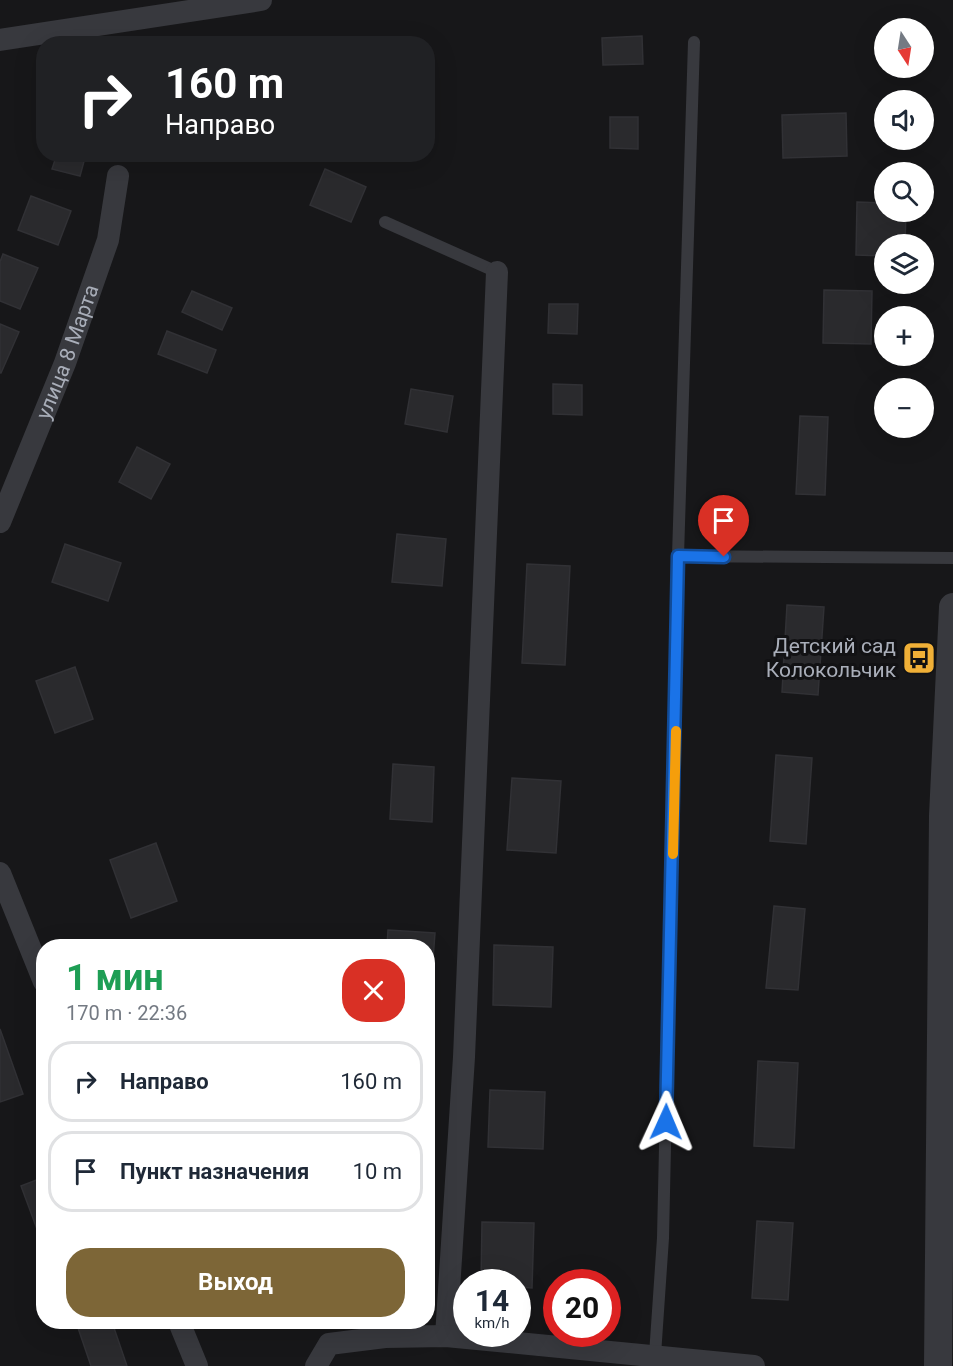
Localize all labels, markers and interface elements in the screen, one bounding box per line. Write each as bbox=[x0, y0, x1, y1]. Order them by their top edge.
north arrow bbox=[874, 18, 934, 78]
map controls bbox=[874, 18, 934, 438]
text: 160 m bbox=[165, 59, 284, 108]
icon: right bbox=[66, 60, 144, 138]
button: sound bbox=[874, 90, 934, 150]
text: Направо bbox=[165, 109, 275, 141]
button: search bbox=[874, 162, 934, 222]
button: layers bbox=[874, 234, 934, 294]
street label: улица 8 Марта bbox=[31, 281, 103, 423]
button: + bbox=[874, 306, 934, 366]
button: − bbox=[874, 378, 934, 438]
pin bbox=[698, 495, 749, 557]
icon: arrive bbox=[707, 504, 740, 537]
place label: Детский сад Колокольчик bbox=[766, 634, 897, 682]
bus stop icon: Детский сад Колокольчик bbox=[901, 640, 937, 676]
text: 1 мин bbox=[66, 957, 164, 999]
button: close bbox=[342, 959, 405, 1022]
text: 170 m · 22:36 bbox=[66, 1001, 187, 1025]
icon: right bbox=[69, 1065, 102, 1098]
text: Направо bbox=[120, 1069, 209, 1094]
text: 160 m bbox=[340, 1069, 402, 1094]
position arrow bbox=[634, 1090, 698, 1154]
icon: arrive bbox=[69, 1155, 102, 1188]
text: Пункт назначения bbox=[120, 1159, 309, 1184]
text: 10 m bbox=[353, 1159, 402, 1184]
button: Выход bbox=[66, 1248, 405, 1317]
speed limit sign: 20 bbox=[543, 1269, 621, 1347]
text: 14 bbox=[475, 1283, 509, 1318]
text: km/h bbox=[474, 1314, 510, 1332]

